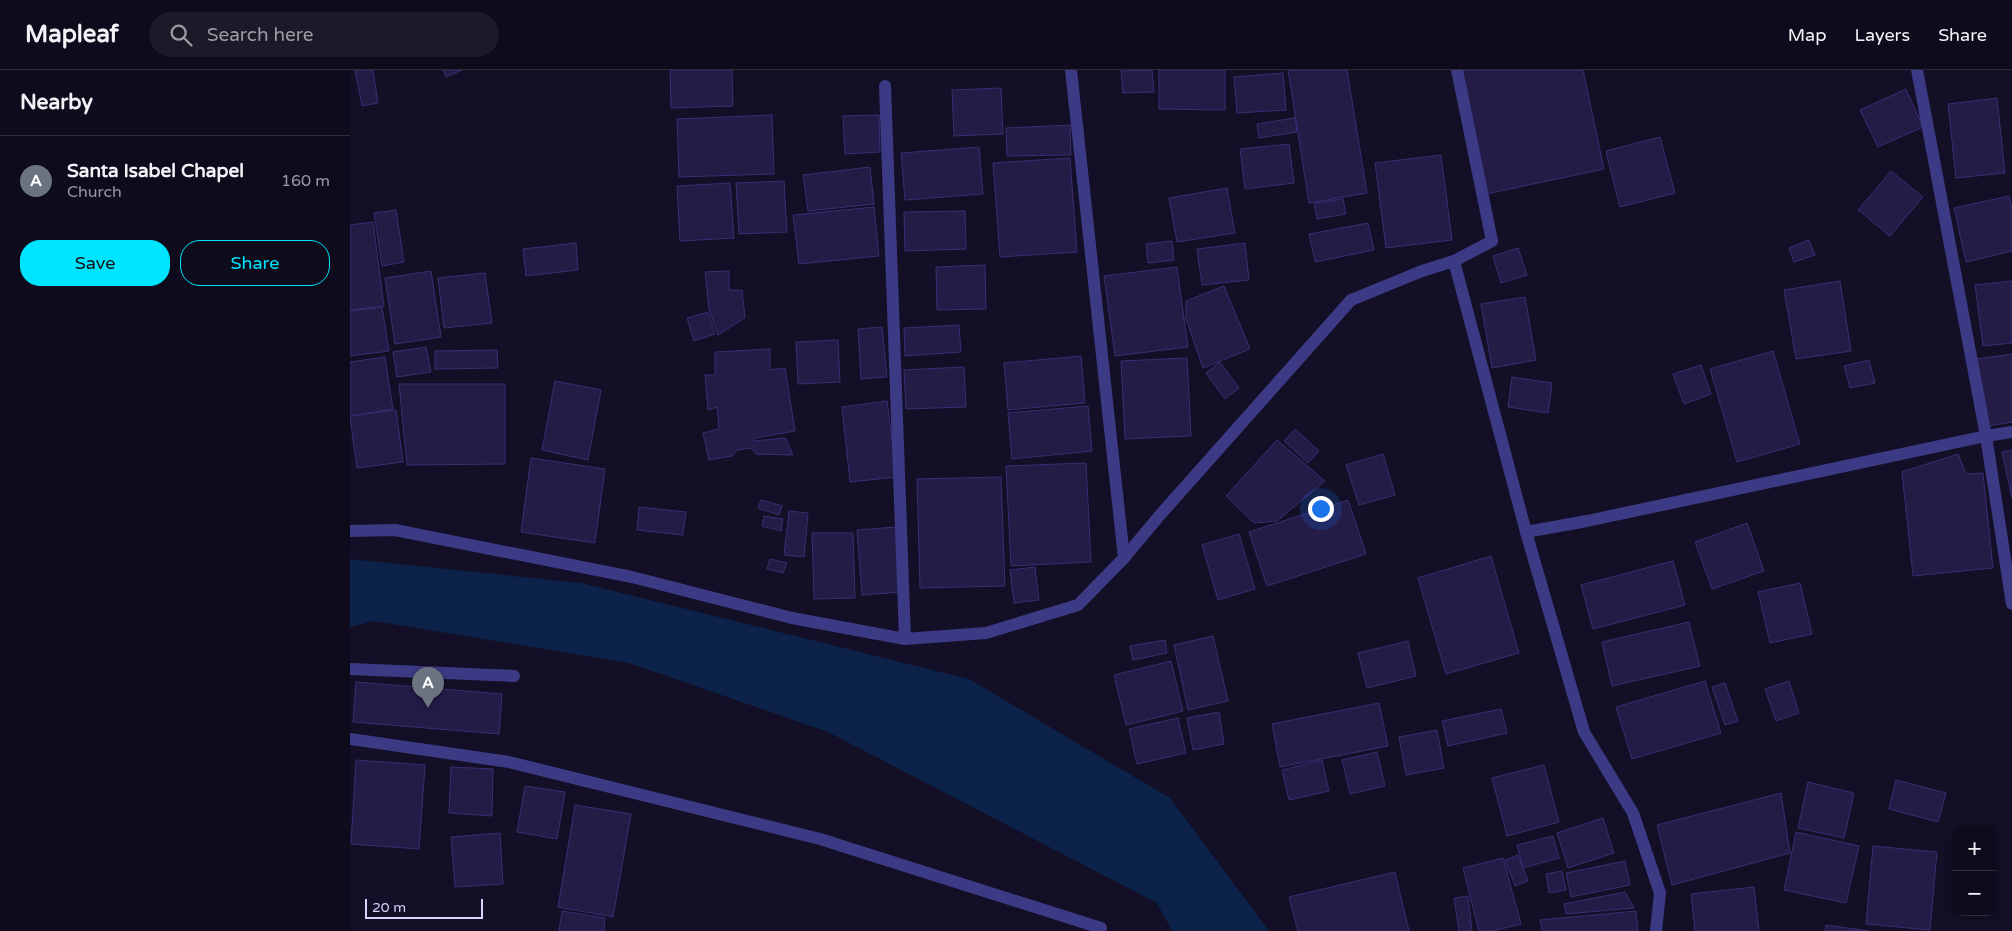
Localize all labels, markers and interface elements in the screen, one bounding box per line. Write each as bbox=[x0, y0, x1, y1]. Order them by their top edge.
search box bbox=[149, 12, 499, 57]
text: Mapleaf bbox=[25, 20, 119, 49]
icon: search bbox=[167, 21, 195, 49]
text: Search here bbox=[207, 24, 314, 46]
text: Map bbox=[1788, 24, 1827, 46]
text: Layers bbox=[1855, 24, 1910, 46]
text: Share bbox=[1938, 24, 1987, 46]
text: Nearby bbox=[20, 90, 93, 115]
text: Santa Isabel Chapel bbox=[67, 160, 244, 182]
text: A bbox=[30, 171, 42, 191]
text: 160 m bbox=[281, 171, 330, 191]
text: Church bbox=[67, 182, 122, 202]
button: Save bbox=[20, 240, 170, 286]
button: Share bbox=[180, 240, 330, 286]
your location bbox=[1308, 496, 1334, 522]
pin: A bbox=[412, 667, 444, 708]
map controls bbox=[1952, 826, 1997, 916]
button: + bbox=[1952, 826, 1997, 871]
button: − bbox=[1952, 871, 1997, 916]
scale bar bbox=[365, 896, 482, 919]
text: 20 m bbox=[372, 899, 406, 916]

